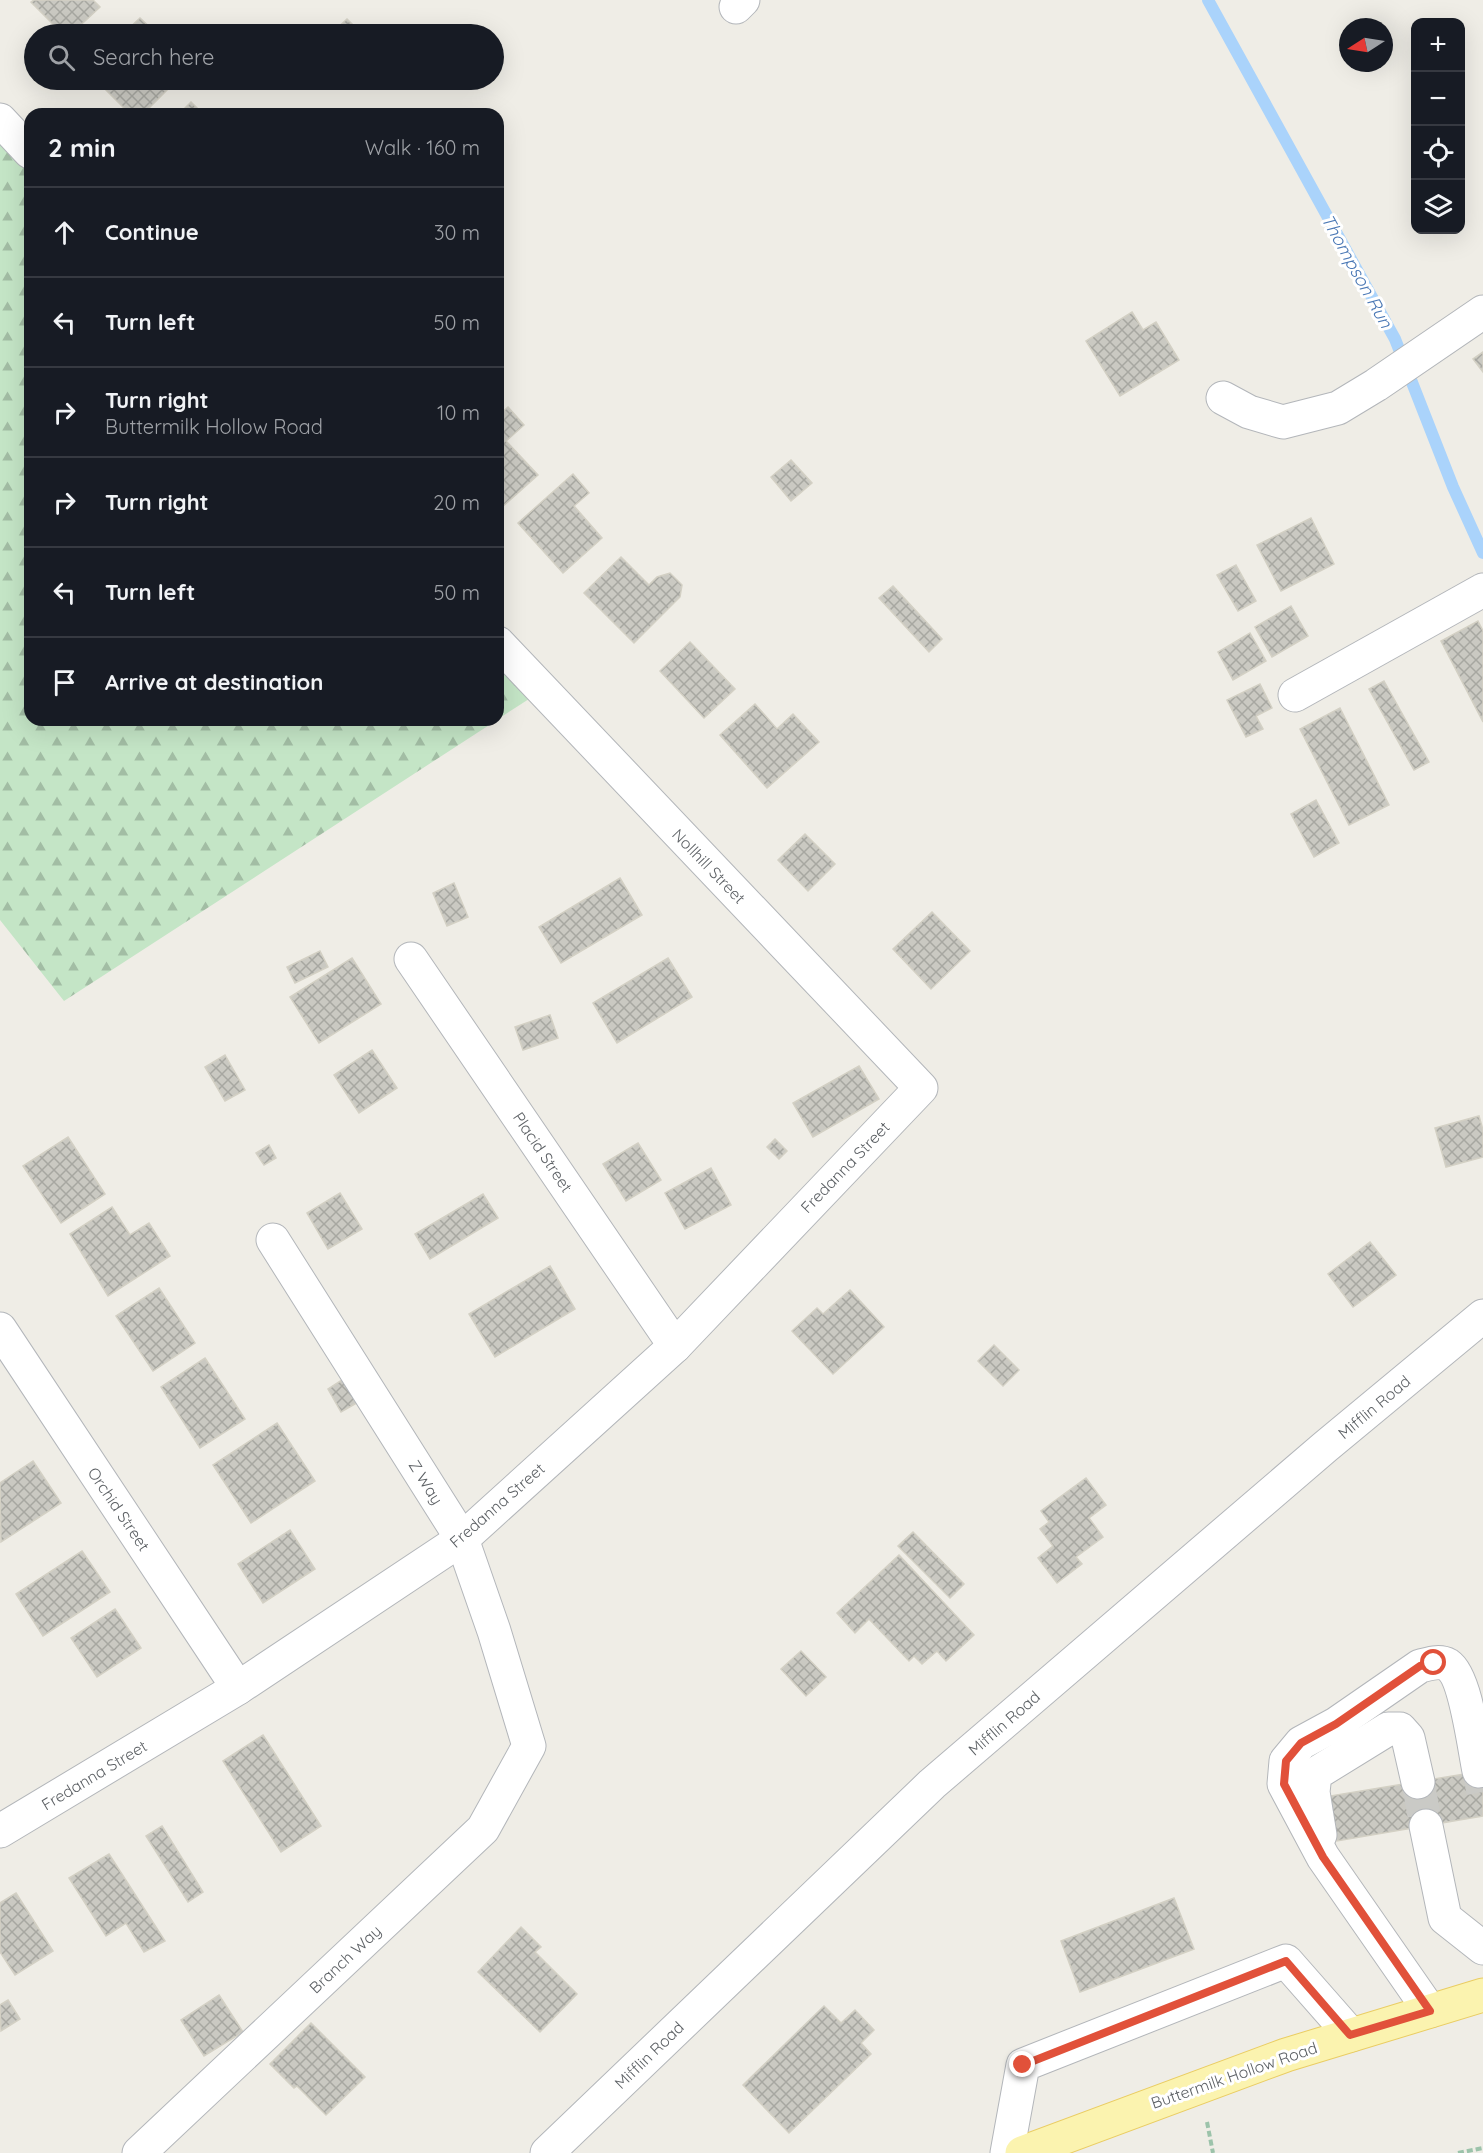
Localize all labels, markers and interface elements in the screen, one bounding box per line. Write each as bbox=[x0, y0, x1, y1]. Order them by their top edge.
north arrow bbox=[1339, 18, 1393, 72]
map controls bbox=[1411, 18, 1465, 234]
button: + bbox=[1411, 18, 1465, 72]
search box bbox=[24, 24, 504, 90]
icon: search bbox=[45, 41, 78, 74]
text: Search here bbox=[93, 43, 214, 71]
button: − bbox=[1411, 72, 1465, 126]
button: locate bbox=[1411, 126, 1465, 180]
text: 2 min bbox=[48, 131, 116, 164]
text: Walk · 160 m bbox=[365, 135, 480, 160]
button: layers bbox=[1411, 180, 1465, 234]
water label: Thompson Run bbox=[1316, 210, 1398, 332]
icon: ahead bbox=[48, 216, 81, 249]
text: Continue bbox=[105, 218, 199, 246]
text: 30 m bbox=[434, 220, 480, 245]
icon: left bbox=[48, 306, 81, 339]
text: Turn left bbox=[105, 308, 195, 336]
text: 50 m bbox=[434, 310, 480, 335]
text: Turn right bbox=[105, 386, 209, 414]
icon: right bbox=[48, 396, 81, 429]
text: 10 m bbox=[437, 400, 480, 425]
text: Buttermilk Hollow Road bbox=[105, 414, 323, 439]
icon: right bbox=[48, 486, 81, 519]
text: Turn right bbox=[105, 488, 209, 516]
text: 20 m bbox=[433, 490, 480, 515]
icon: left bbox=[48, 576, 81, 609]
text: Turn left bbox=[105, 578, 195, 606]
text: 50 m bbox=[434, 580, 480, 605]
icon: arrive bbox=[48, 666, 81, 699]
text: Arrive at destination bbox=[105, 668, 323, 696]
street label: Nollhill Street bbox=[668, 824, 750, 908]
street label: Placid Street bbox=[509, 1108, 577, 1196]
street label: Fredanna Street bbox=[796, 1117, 894, 1217]
street label: Mifflin Road bbox=[1334, 1371, 1414, 1443]
street label: Z Way bbox=[405, 1456, 447, 1508]
street label: Fredanna Street bbox=[445, 1458, 549, 1552]
street label: Orchid Street bbox=[84, 1463, 154, 1555]
route start bbox=[1420, 1649, 1446, 1675]
street label: Mifflin Road bbox=[964, 1686, 1044, 1760]
street label: Fredanna Street bbox=[38, 1736, 150, 1814]
street label: Branch Way bbox=[305, 1921, 385, 1997]
street label: Mifflin Road bbox=[610, 2017, 688, 2093]
street label: Buttermilk Hollow Road bbox=[1148, 2037, 1320, 2113]
route end bbox=[1009, 2051, 1035, 2077]

